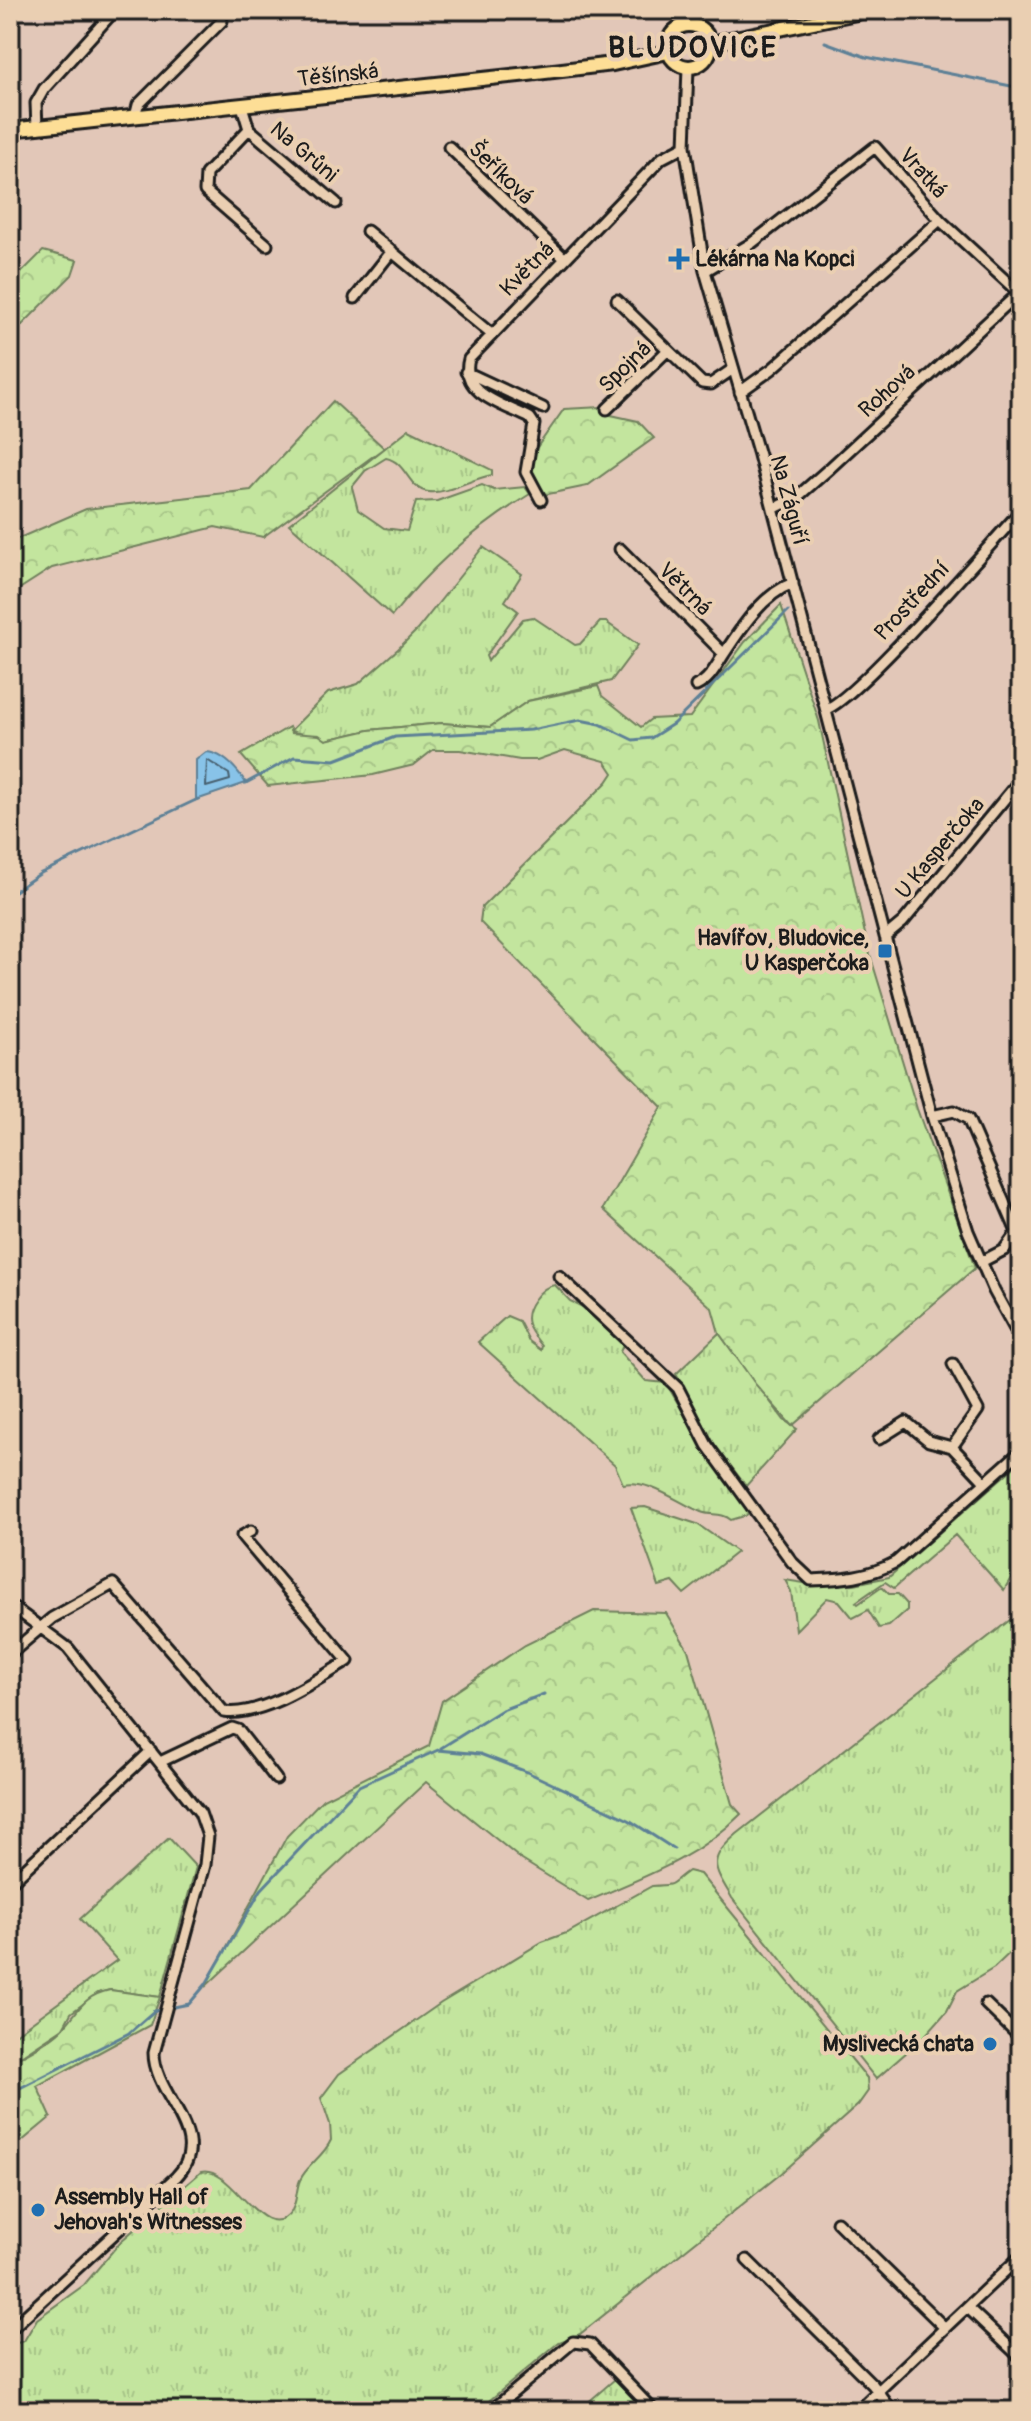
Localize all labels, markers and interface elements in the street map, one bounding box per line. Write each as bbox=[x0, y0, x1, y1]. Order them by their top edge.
district label: BLUDOVICE bbox=[608, 29, 778, 66]
street label: Těšínská bbox=[296, 57, 380, 93]
street label: Na Grůni bbox=[264, 116, 344, 189]
street label: Šeříková bbox=[463, 135, 539, 211]
street label: Vratká bbox=[893, 142, 953, 204]
street label: Květná bbox=[494, 236, 560, 302]
place label: Lékárna Na Kopci bbox=[695, 245, 855, 273]
marker: Lékárna Na Kopci bbox=[670, 250, 688, 268]
street label: Spojná bbox=[593, 335, 657, 399]
street label: Rohová bbox=[853, 358, 921, 424]
street label: Na Záguří bbox=[764, 452, 814, 548]
street label: Prostřední bbox=[868, 555, 956, 647]
street label: Větrná bbox=[652, 556, 718, 622]
street label: U Kasperčoka bbox=[889, 791, 991, 905]
place label: Havířov, Bludovice, U Kasperčoka bbox=[697, 924, 869, 977]
marker: Havířov, Bludovice, U Kasperčoka bbox=[876, 942, 894, 960]
place label: Myslivecká chata bbox=[823, 2030, 974, 2058]
marker: Myslivecká chata bbox=[981, 2035, 999, 2053]
place label: Assembly Hall of Jehovah's Witnesses bbox=[54, 2183, 242, 2236]
marker: Assembly Hall of Jehovah's Witnesses bbox=[29, 2201, 47, 2219]

